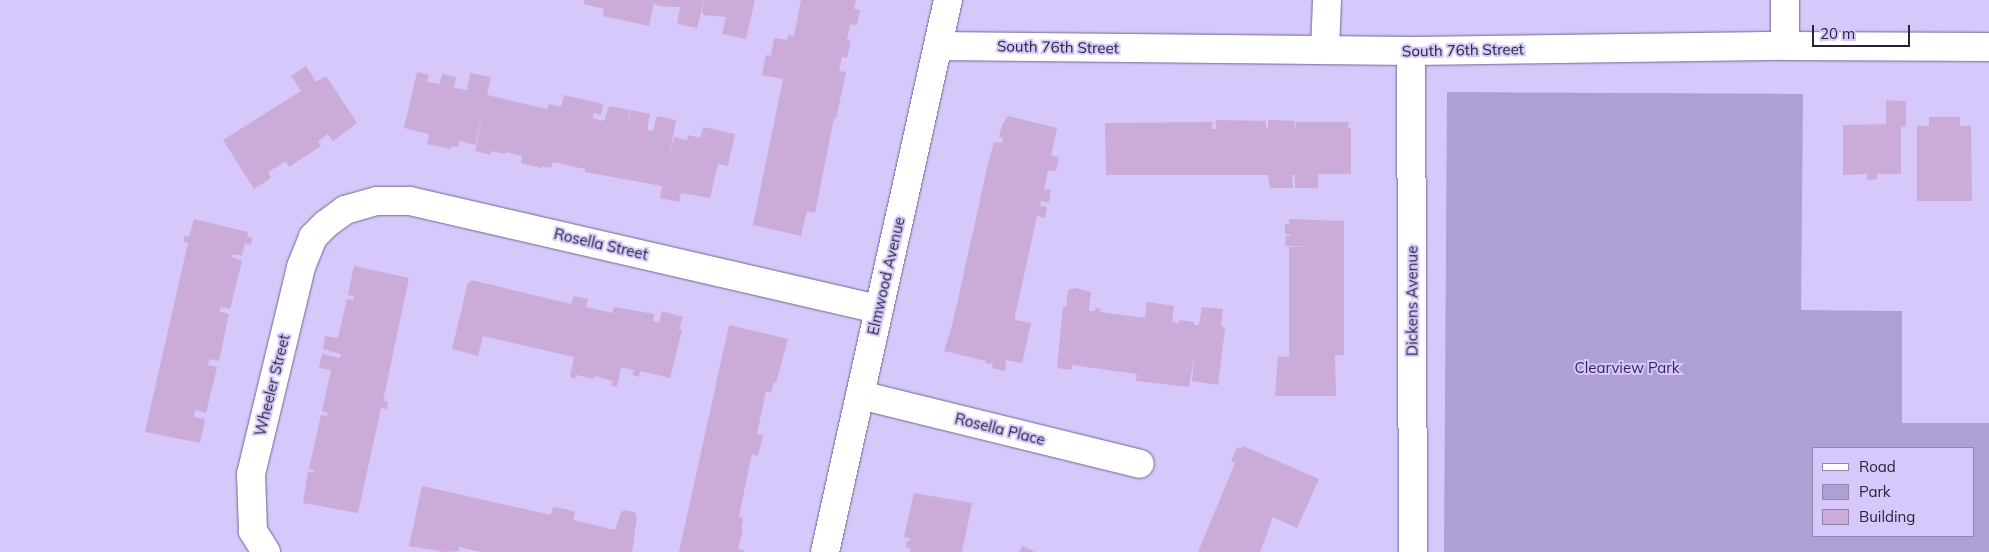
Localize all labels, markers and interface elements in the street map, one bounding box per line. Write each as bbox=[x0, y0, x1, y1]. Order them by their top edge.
scale bar bbox=[1814, 15, 1912, 47]
text: 20 m bbox=[1820, 24, 1855, 43]
street label: South 76th Street bbox=[997, 37, 1119, 57]
street label: South 76th Street bbox=[1402, 40, 1524, 60]
street label: Elmwood Avenue bbox=[864, 215, 908, 337]
street label: Rosella Street bbox=[552, 224, 650, 264]
street label: Dickens Avenue bbox=[1403, 246, 1421, 356]
street label: Wheeler Street bbox=[251, 332, 293, 438]
park label: Clearview Park bbox=[1574, 359, 1680, 377]
street label: Rosella Place bbox=[953, 409, 1047, 449]
legend bbox=[1812, 447, 1974, 537]
text: Road bbox=[1859, 457, 1896, 476]
text: Park bbox=[1859, 482, 1891, 501]
text: Building bbox=[1859, 507, 1915, 526]

